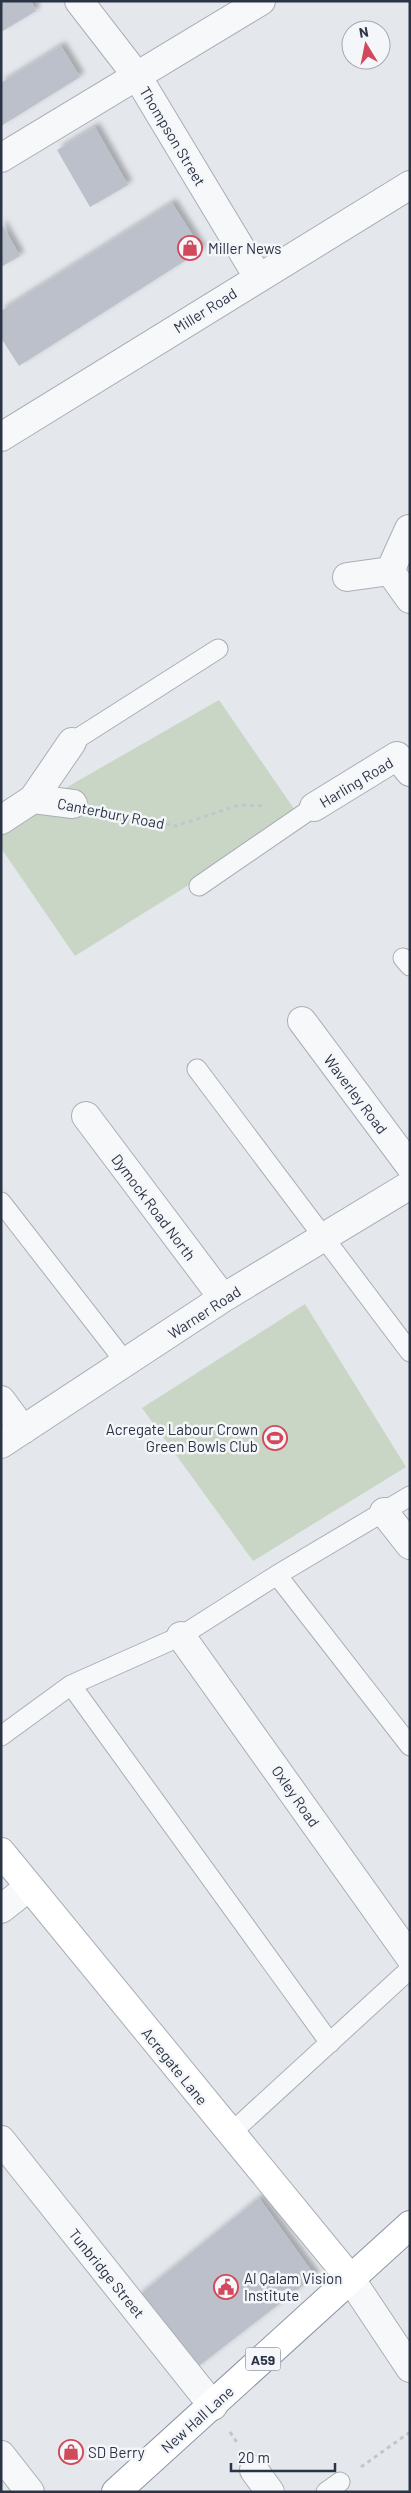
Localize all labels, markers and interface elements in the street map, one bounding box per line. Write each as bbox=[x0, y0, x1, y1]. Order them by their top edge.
north arrow bbox=[341, 20, 391, 70]
text: N bbox=[358, 23, 370, 41]
street label: Thompson Street bbox=[136, 83, 210, 189]
shop icon: Miller News bbox=[177, 235, 203, 261]
place label: Miller News bbox=[208, 239, 281, 257]
street label: Miller Road bbox=[170, 284, 240, 336]
street label: Harling Road bbox=[316, 753, 396, 811]
street label: Canterbury Road bbox=[56, 794, 166, 832]
street label: Waverley Road bbox=[320, 1051, 392, 1137]
street label: Dymock Road North bbox=[108, 1150, 200, 1264]
street label: Warner Road bbox=[164, 1282, 244, 1342]
place label: Acregate Labour Crown Green Bowls Club bbox=[106, 1420, 258, 1455]
sports icon: Acregate Labour Crown Green Bowls Club bbox=[262, 1425, 288, 1451]
street label: Oxley Road bbox=[268, 1762, 324, 1830]
street label: Acregate Lane bbox=[138, 2024, 212, 2108]
street label: Tunbridge Street bbox=[66, 2225, 148, 2321]
place label: Al Qalam Vision Institute bbox=[244, 2269, 342, 2304]
public building icon: Al Qalam Vision Institute bbox=[213, 2274, 239, 2300]
road number: A59 bbox=[246, 2348, 280, 2370]
street label: New Hall Lane bbox=[157, 2382, 237, 2456]
shop icon: SD Berry bbox=[58, 2439, 84, 2465]
scale bar bbox=[231, 2440, 335, 2472]
place label: SD Berry bbox=[88, 2443, 145, 2461]
text: 20 m bbox=[238, 2448, 270, 2466]

